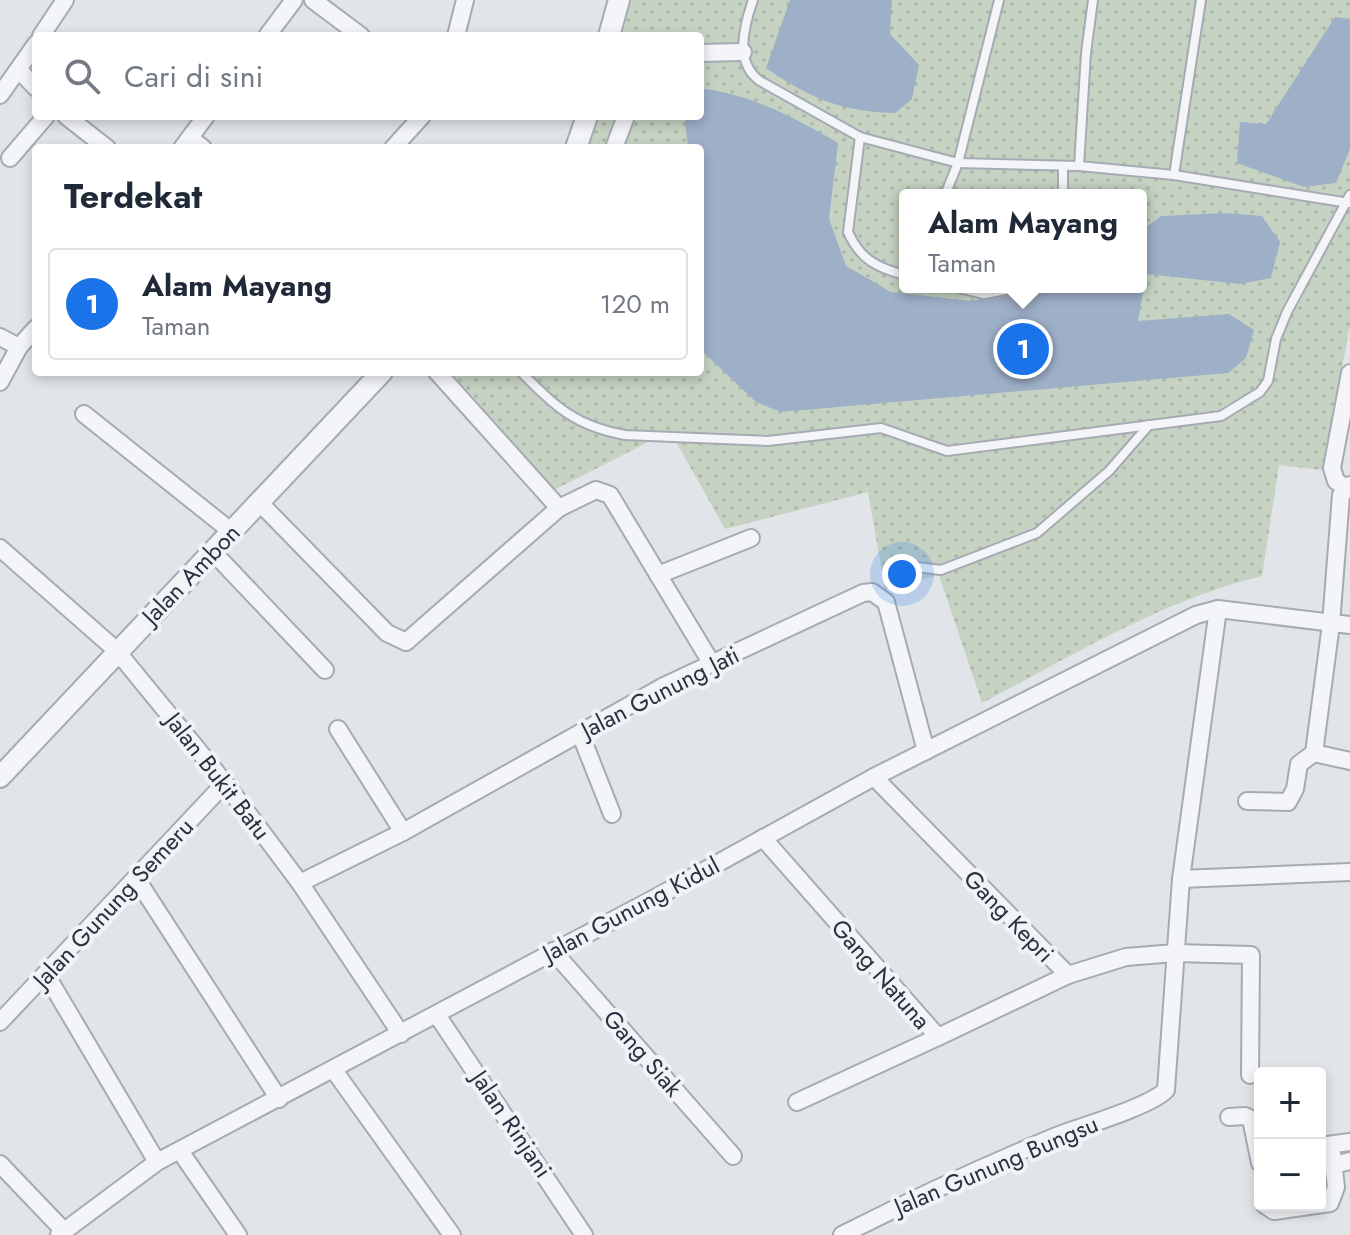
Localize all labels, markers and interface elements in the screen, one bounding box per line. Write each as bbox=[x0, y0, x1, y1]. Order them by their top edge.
search box bbox=[32, 32, 704, 120]
icon: search bbox=[60, 54, 104, 98]
text: Cari di sini bbox=[124, 55, 263, 98]
text: Terdekat bbox=[64, 172, 202, 221]
popup bbox=[899, 189, 1147, 293]
text: Alam Mayang bbox=[928, 201, 1118, 244]
text: Taman bbox=[928, 244, 996, 282]
text: Alam Mayang bbox=[142, 264, 332, 307]
text: 1 bbox=[85, 285, 99, 323]
text: 120 m bbox=[600, 285, 670, 323]
text: Taman bbox=[142, 307, 210, 345]
pin: 1 bbox=[997, 319, 1049, 379]
street label: Jalan Ambon bbox=[132, 516, 248, 634]
your location bbox=[882, 554, 922, 594]
street label: Jalan Gunung Jati bbox=[572, 637, 745, 748]
street label: Jalan Bukit Batu bbox=[155, 702, 279, 847]
street label: Jalan Gunung Semeru bbox=[23, 810, 201, 998]
street label: Jalan Gunung Kidul bbox=[534, 848, 726, 972]
street label: Gang Kepri bbox=[956, 862, 1062, 970]
street label: Gang Natuna bbox=[823, 911, 939, 1037]
street label: Gang Siak bbox=[595, 1002, 691, 1104]
street label: Jalan Rinjani bbox=[461, 1061, 561, 1185]
map controls bbox=[1254, 1067, 1326, 1211]
button: + bbox=[1254, 1067, 1326, 1139]
street label: Jalan Gunung Bungsu bbox=[886, 1106, 1103, 1225]
button: − bbox=[1254, 1139, 1326, 1211]

